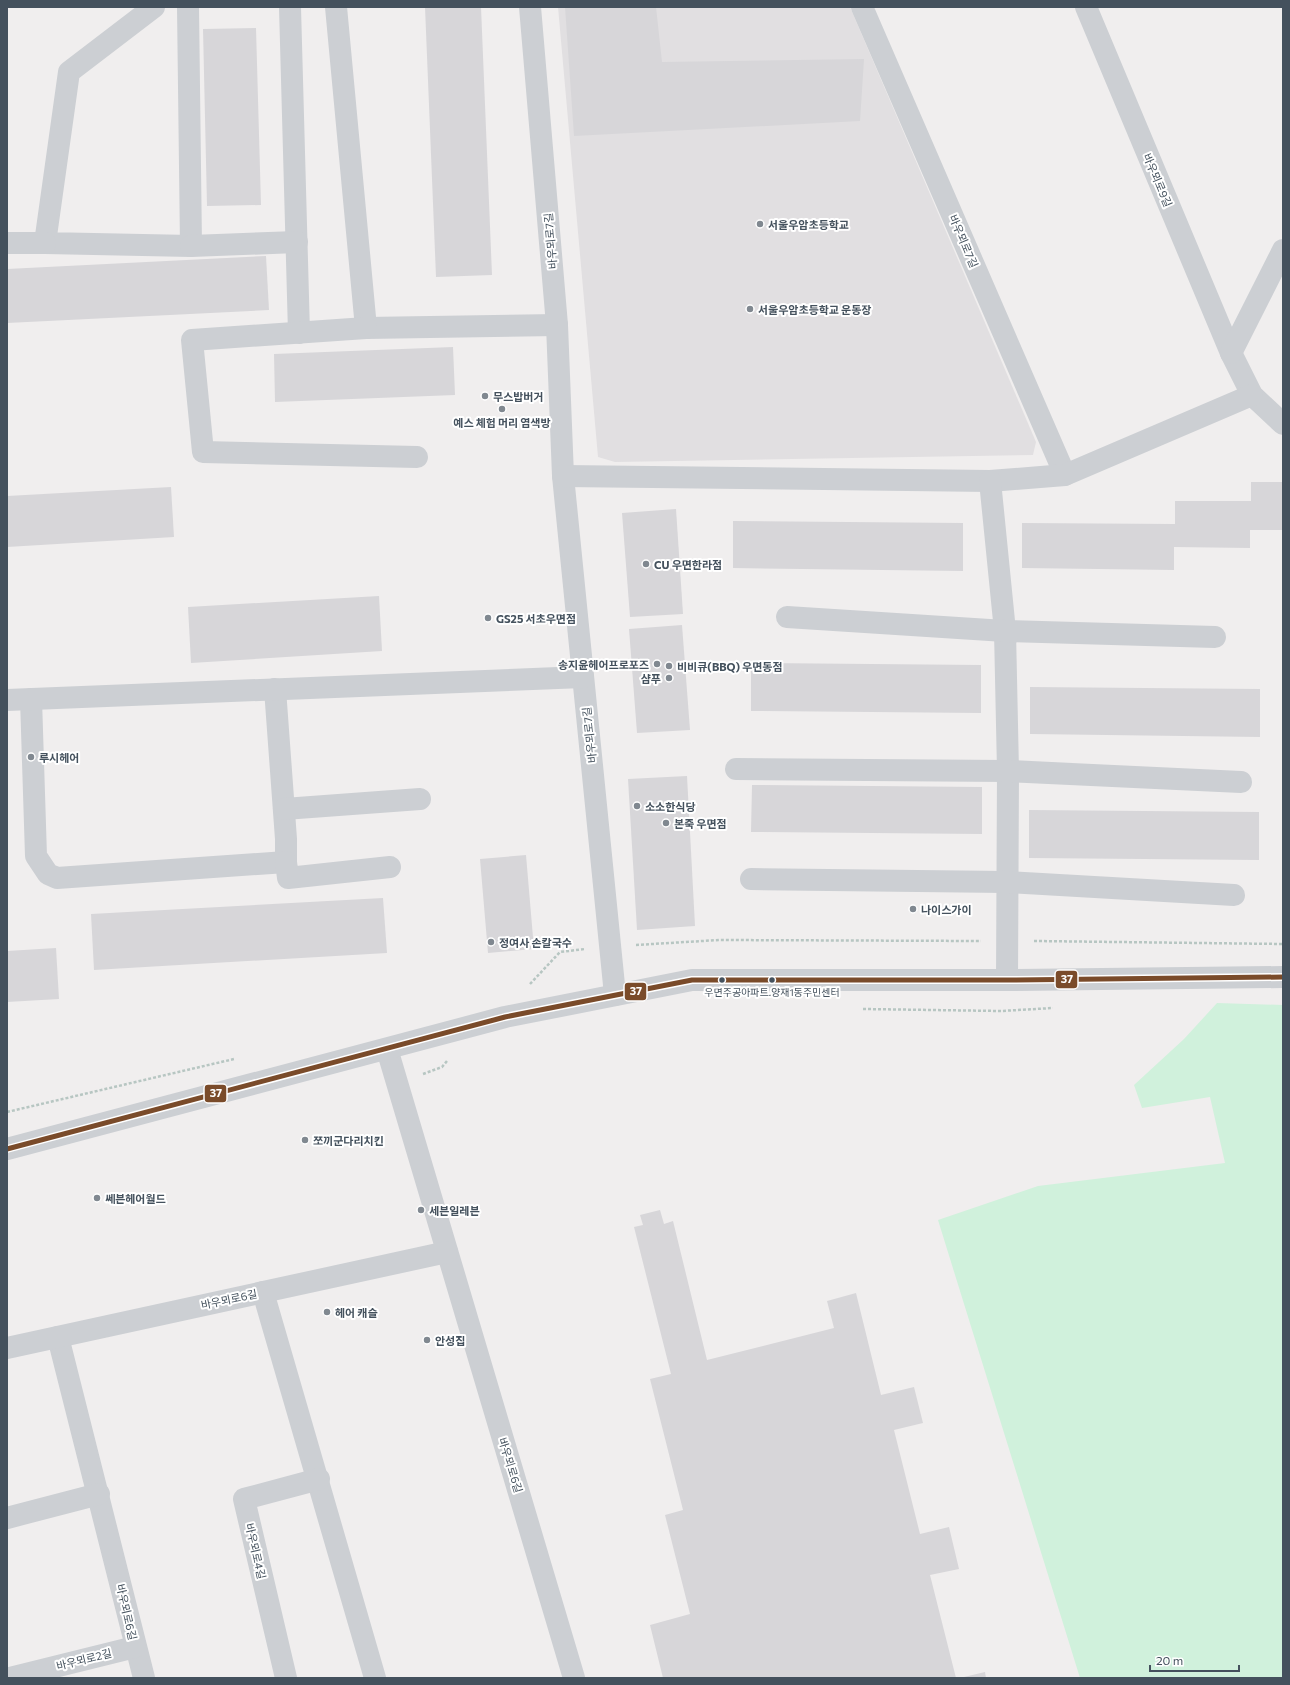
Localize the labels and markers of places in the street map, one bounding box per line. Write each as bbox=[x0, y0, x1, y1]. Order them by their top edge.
place label: 서울우암초등학교 bbox=[768, 218, 849, 231]
marker: 서울우암초등학교 bbox=[755, 219, 765, 229]
place label: 서울우암초등학교 운동장 bbox=[758, 303, 871, 316]
marker: 서울우암초등학교 운동장 bbox=[745, 304, 755, 314]
place label: 무스밥버거 bbox=[493, 390, 544, 403]
marker: 무스밥버거 bbox=[480, 391, 490, 401]
marker: 예스 체험 머리 염색방 bbox=[497, 404, 507, 414]
place label: 예스 체험 머리 염색방 bbox=[453, 416, 551, 429]
place label: CU 우면한라점 bbox=[654, 558, 722, 571]
marker: CU 우면한라점 bbox=[641, 559, 651, 569]
place label: GS25 서초우면점 bbox=[496, 612, 576, 625]
marker: GS25 서초우면점 bbox=[483, 613, 493, 623]
place label: 송지윤헤어프로포즈 bbox=[558, 658, 649, 671]
marker: 송지윤헤어프로포즈 bbox=[652, 659, 662, 669]
place label: 비비큐(BBQ) 우면동점 bbox=[677, 660, 783, 673]
marker: 비비큐(BBQ) 우면동점 bbox=[664, 661, 674, 671]
place label: 샴푸 bbox=[641, 672, 661, 685]
marker: 샴푸 bbox=[664, 673, 674, 683]
place label: 루시헤어 bbox=[39, 751, 79, 764]
marker: 루시헤어 bbox=[26, 752, 36, 762]
place label: 소소한식당 bbox=[645, 800, 696, 813]
marker: 소소한식당 bbox=[632, 801, 642, 811]
place label: 본죽 우면점 bbox=[674, 817, 727, 830]
marker: 본죽 우면점 bbox=[661, 818, 671, 828]
place label: 나이스가이 bbox=[921, 903, 972, 916]
marker: 나이스가이 bbox=[908, 904, 918, 914]
place label: 정여사 손칼국수 bbox=[499, 936, 572, 949]
marker: 정여사 손칼국수 bbox=[486, 937, 496, 947]
unlabelled marker bbox=[717, 975, 727, 985]
marker: 우면주공아파트.양재1동주민센터 bbox=[767, 975, 777, 985]
place label: 우면주공아파트.양재1동주민센터 bbox=[704, 986, 840, 998]
place label: 쪼끼군다리치킨 bbox=[313, 1134, 384, 1147]
marker: 쪼끼군다리치킨 bbox=[300, 1135, 310, 1145]
place label: 쎄븐헤어월드 bbox=[105, 1192, 166, 1205]
marker: 쎄븐헤어월드 bbox=[92, 1193, 102, 1203]
place label: 세븐일레븐 bbox=[429, 1204, 480, 1217]
marker: 세븐일레븐 bbox=[416, 1205, 426, 1215]
place label: 헤어 캐슬 bbox=[335, 1306, 378, 1319]
marker: 헤어 캐슬 bbox=[322, 1307, 332, 1317]
place label: 안성집 bbox=[435, 1334, 465, 1347]
marker: 안성집 bbox=[422, 1335, 432, 1345]

